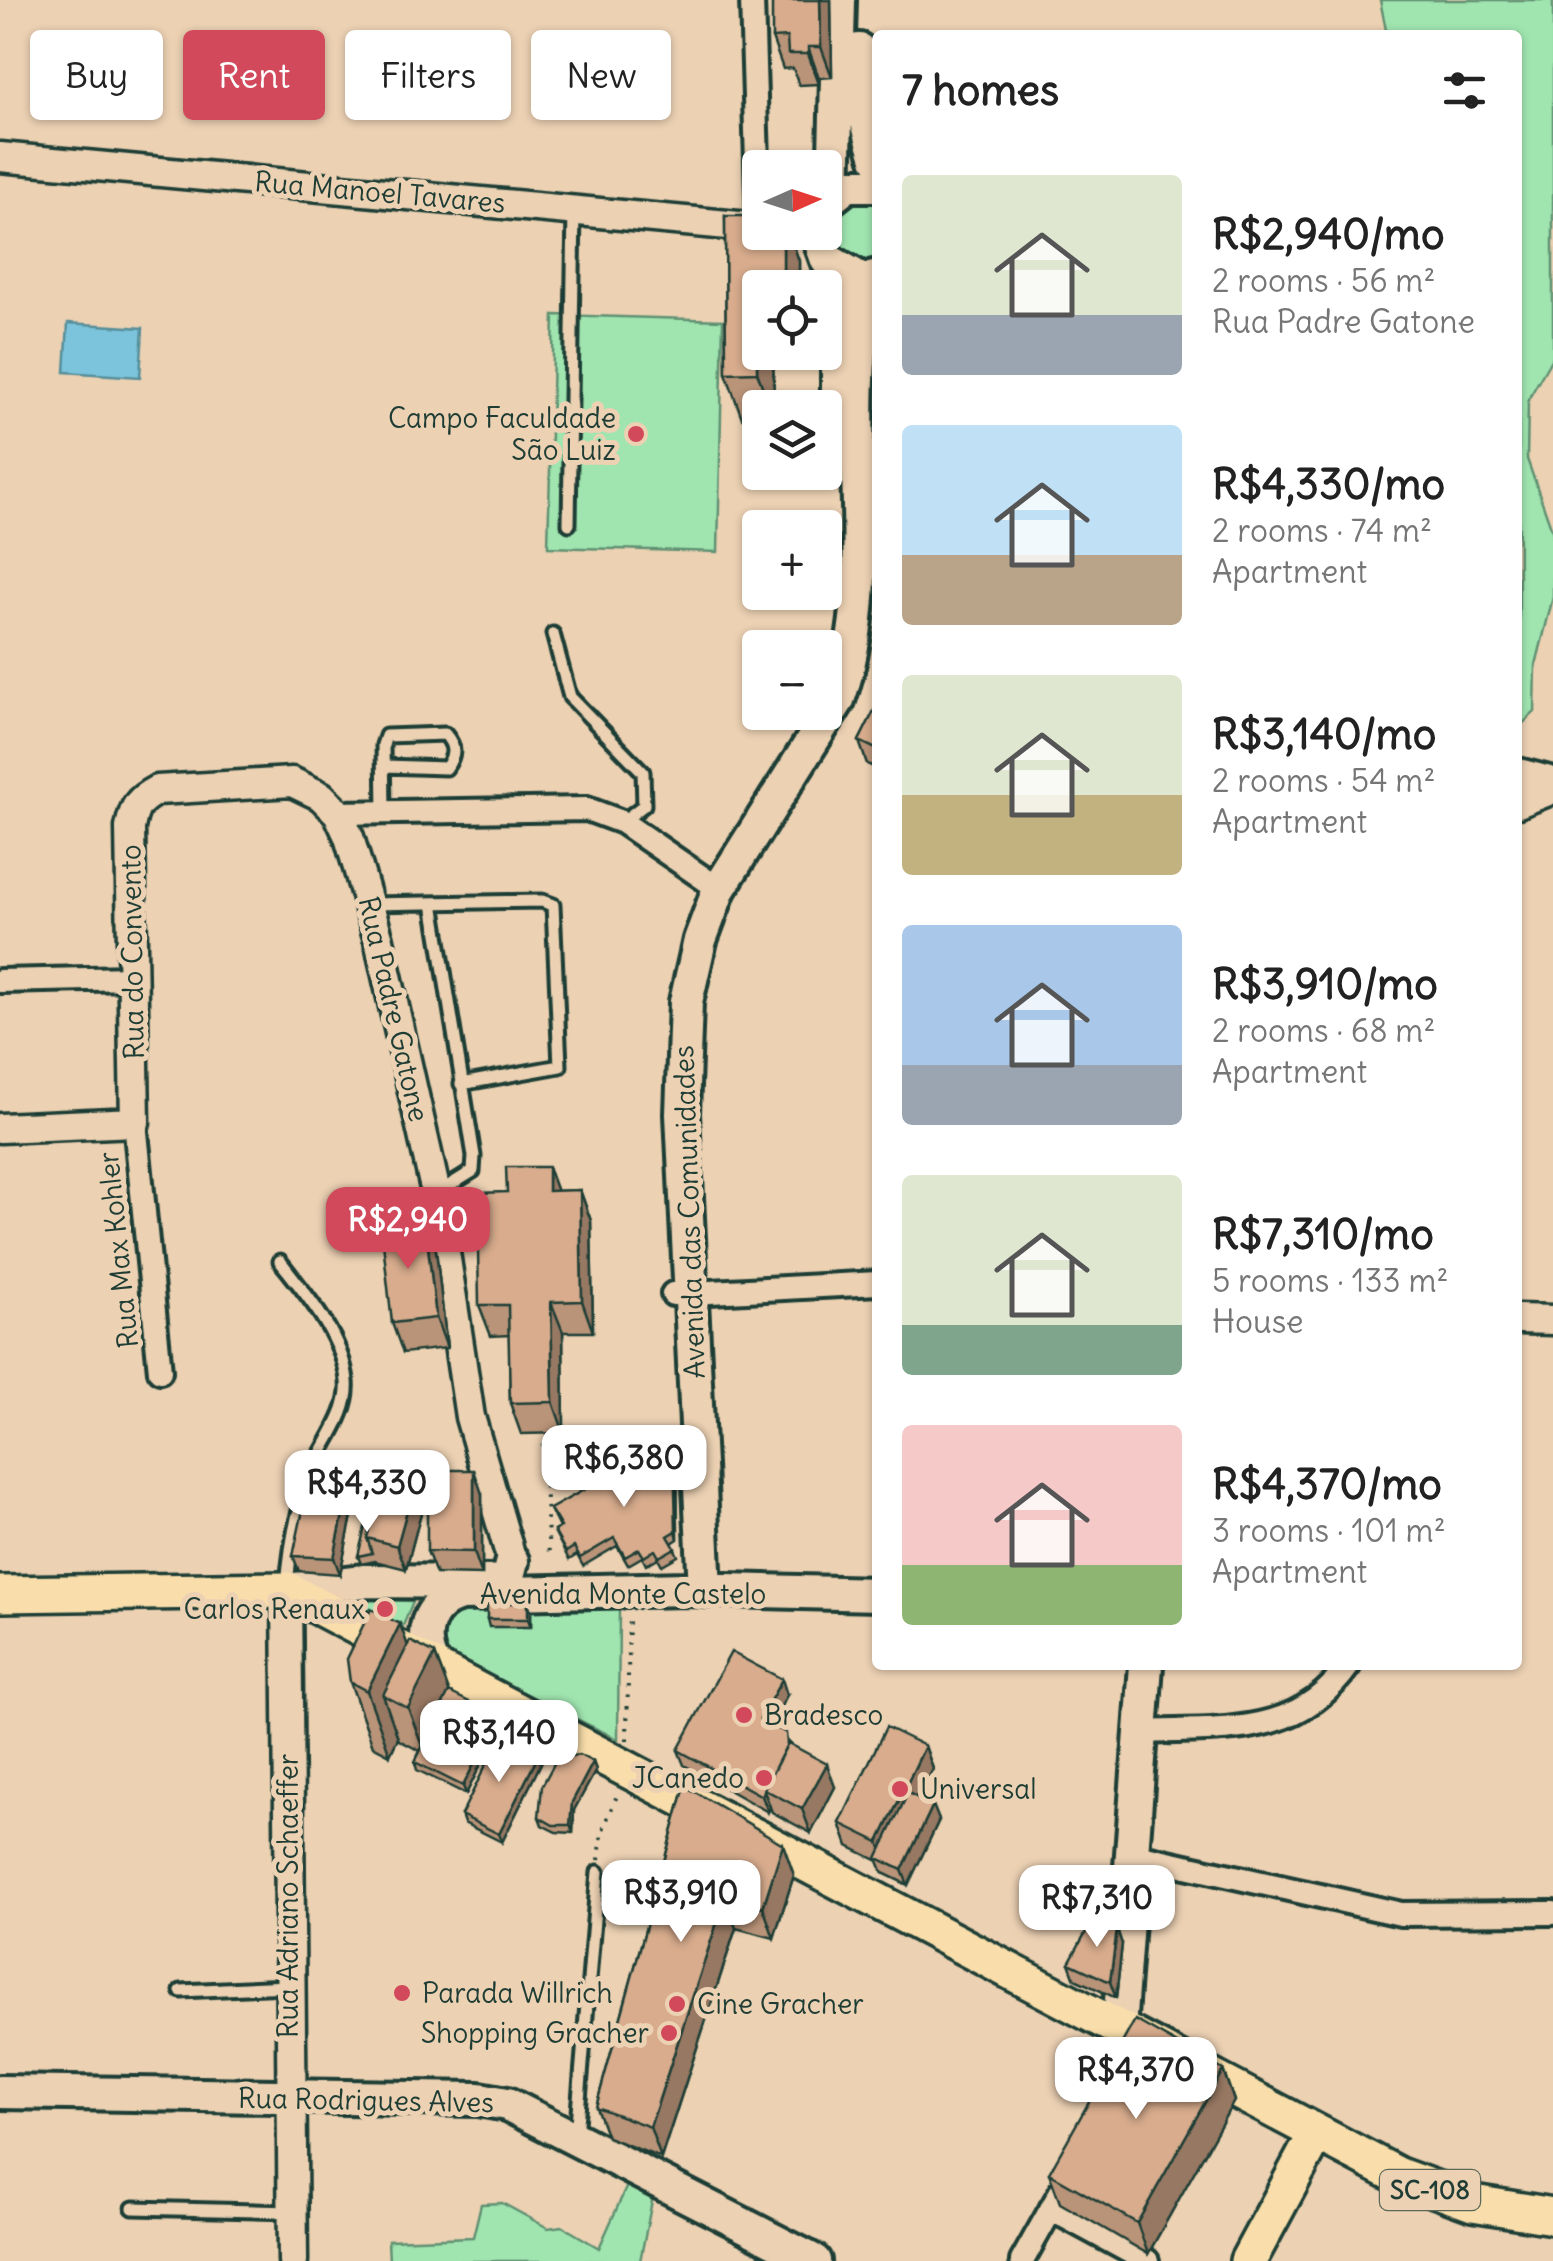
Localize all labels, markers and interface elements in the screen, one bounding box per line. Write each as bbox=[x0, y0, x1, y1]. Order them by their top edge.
chip: Buy bbox=[30, 30, 163, 120]
chip: Rent bbox=[183, 30, 325, 120]
chip: Filters bbox=[345, 30, 511, 120]
chip: New bbox=[531, 30, 671, 120]
icon: filters bbox=[1437, 63, 1492, 118]
text: 7 homes bbox=[902, 64, 1059, 116]
north arrow bbox=[742, 150, 842, 250]
map controls bbox=[742, 150, 842, 730]
street label: Rua Manoel Tavares bbox=[253, 163, 507, 221]
text: R$2,940/mo bbox=[1212, 208, 1445, 260]
icon: home bbox=[982, 215, 1102, 335]
text: 2 rooms · 56 m² bbox=[1212, 260, 1435, 301]
button: locate bbox=[742, 270, 842, 370]
text: Rua Padre Gatone bbox=[1212, 301, 1475, 342]
button: layers bbox=[742, 390, 842, 490]
place label: Campo Faculdade São Luiz bbox=[388, 400, 616, 468]
marker: Campo Faculdade São Luiz bbox=[625, 423, 647, 445]
text: R$4,330/mo bbox=[1212, 458, 1445, 510]
icon: home bbox=[982, 465, 1102, 585]
button: + bbox=[742, 510, 842, 610]
text: 2 rooms · 74 m² bbox=[1212, 510, 1432, 551]
text: Apartment bbox=[1212, 551, 1367, 592]
button: − bbox=[742, 630, 842, 730]
text: R$3,140/mo bbox=[1212, 708, 1436, 760]
icon: home bbox=[982, 715, 1102, 835]
text: 2 rooms · 54 m² bbox=[1212, 760, 1435, 801]
text: Apartment bbox=[1212, 801, 1367, 842]
street label: Rua do Convento bbox=[112, 844, 152, 1060]
street label: Rua Padre Gatone bbox=[351, 893, 437, 1125]
text: R$3,910/mo bbox=[1212, 958, 1438, 1010]
icon: home bbox=[982, 965, 1102, 1085]
text: 2 rooms · 68 m² bbox=[1212, 1010, 1435, 1051]
street label: Avenida das Comunidades bbox=[665, 1045, 713, 1379]
text: Apartment bbox=[1212, 1051, 1367, 1092]
street label: Rua Max Kohler bbox=[90, 1150, 146, 1350]
pin: R$2,940 bbox=[316, 1187, 500, 1272]
text: R$2,940 bbox=[348, 1199, 468, 1240]
text: R$7,310/mo bbox=[1212, 1208, 1434, 1260]
icon: home bbox=[982, 1215, 1102, 1335]
text: 5 rooms · 133 m² bbox=[1212, 1260, 1448, 1301]
text: House bbox=[1212, 1301, 1303, 1342]
pin: R$6,380 bbox=[532, 1425, 716, 1510]
text: R$6,380 bbox=[564, 1437, 684, 1478]
pin: R$4,330 bbox=[275, 1450, 459, 1535]
text: R$4,370/mo bbox=[1212, 1458, 1442, 1510]
text: R$4,330 bbox=[307, 1462, 427, 1503]
icon: home bbox=[982, 1465, 1102, 1585]
text: 3 rooms · 101 m² bbox=[1212, 1510, 1446, 1551]
text: Apartment bbox=[1212, 1551, 1367, 1592]
street label: Avenida Monte Castelo bbox=[480, 1576, 766, 1612]
place label: Carlos Renaux bbox=[183, 1591, 365, 1627]
marker: Carlos Renaux bbox=[374, 1598, 396, 1620]
place label: Bradesco bbox=[764, 1697, 883, 1733]
pin: R$3,140 bbox=[407, 1700, 591, 1785]
marker: Bradesco bbox=[733, 1704, 755, 1726]
text: R$3,140 bbox=[442, 1712, 556, 1753]
street label: Rua Adriano Schaeffer bbox=[270, 1754, 306, 2038]
place label: JCanedo bbox=[632, 1760, 744, 1796]
marker: JCanedo bbox=[753, 1767, 775, 1789]
place label: Universal bbox=[920, 1771, 1036, 1807]
marker: Universal bbox=[889, 1778, 911, 1800]
pin: R$3,910 bbox=[589, 1860, 773, 1945]
pin: R$7,310 bbox=[1005, 1865, 1189, 1950]
text: R$3,910 bbox=[623, 1872, 739, 1913]
text: R$7,310 bbox=[1041, 1877, 1153, 1918]
place label: Parada Willrich bbox=[422, 1975, 613, 2011]
marker: Parada Willrich bbox=[391, 1982, 413, 2004]
place label: Cine Gracher bbox=[697, 1986, 864, 2022]
marker: Cine Gracher bbox=[666, 1993, 688, 2015]
place label: Shopping Gracher bbox=[421, 2015, 649, 2051]
marker: Shopping Gracher bbox=[658, 2022, 680, 2044]
pin: R$4,370 bbox=[1044, 2037, 1228, 2122]
text: R$4,370 bbox=[1077, 2049, 1195, 2090]
street label: Rua Rodrigues Alves bbox=[238, 2080, 494, 2120]
road number: SC-108 bbox=[1380, 2170, 1480, 2210]

